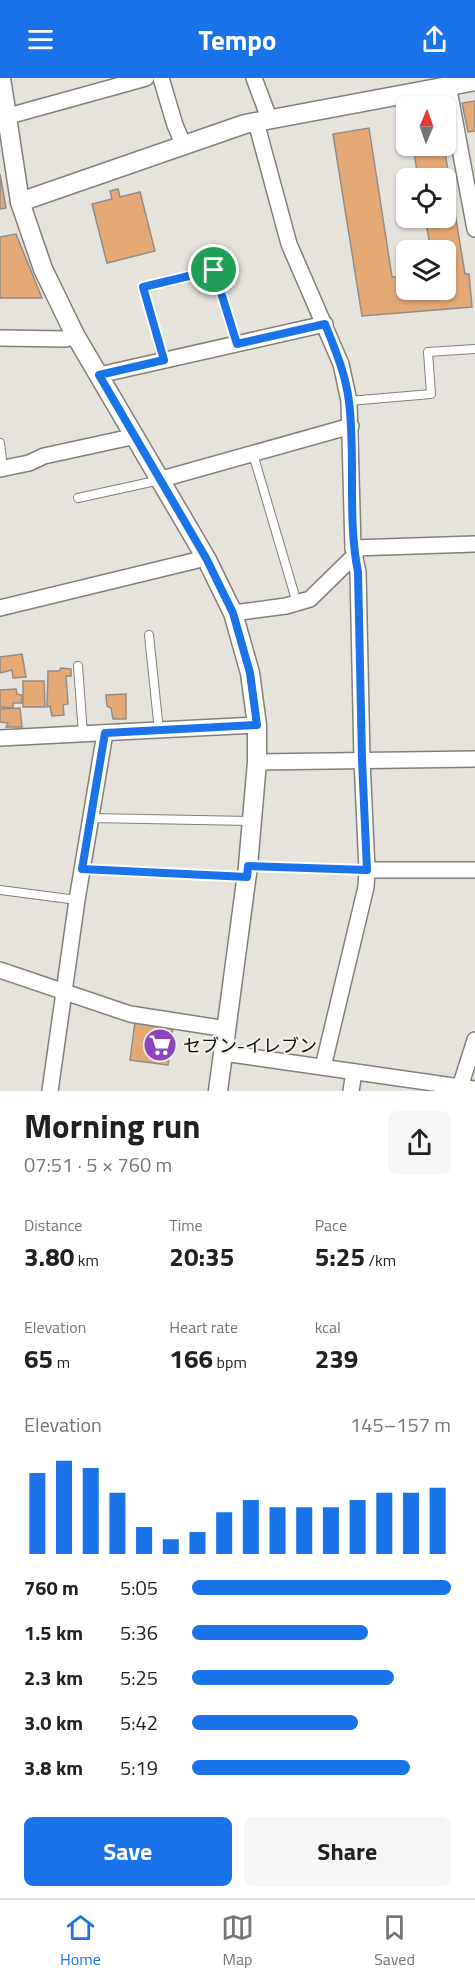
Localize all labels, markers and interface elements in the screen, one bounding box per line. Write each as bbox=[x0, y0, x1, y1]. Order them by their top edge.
text: Tempo bbox=[199, 19, 276, 60]
icon: menu bbox=[24, 23, 57, 56]
icon: share bbox=[418, 23, 451, 56]
north arrow bbox=[396, 96, 456, 156]
map controls bbox=[396, 96, 456, 300]
button: locate bbox=[396, 168, 456, 228]
button: layers bbox=[396, 240, 456, 300]
pin bbox=[188, 244, 239, 295]
icon: arrive bbox=[197, 253, 230, 286]
supermarket icon: セブン-イレブン bbox=[142, 1027, 178, 1063]
place label: セブン-イレブン bbox=[183, 1032, 317, 1059]
text: Morning run bbox=[24, 1101, 201, 1151]
button: share bbox=[388, 1111, 451, 1174]
text: 07:51 · 5 × 760 m bbox=[24, 1149, 172, 1180]
text: Distance bbox=[24, 1213, 82, 1237]
text: Time bbox=[169, 1213, 203, 1237]
text: Pace bbox=[315, 1213, 347, 1237]
text: 3.80 bbox=[24, 1237, 74, 1276]
text: 20:35 bbox=[169, 1237, 234, 1276]
text: 5:25 bbox=[315, 1237, 365, 1276]
text: km bbox=[74, 1248, 99, 1272]
text: /km bbox=[365, 1248, 396, 1272]
text: Elevation bbox=[24, 1315, 86, 1339]
text: Heart rate bbox=[169, 1315, 238, 1339]
text: kcal bbox=[315, 1315, 341, 1339]
text: 65 bbox=[24, 1339, 53, 1378]
text: 166 bbox=[169, 1339, 213, 1378]
text: 239 bbox=[315, 1339, 358, 1378]
text: m bbox=[53, 1350, 70, 1374]
text: bpm bbox=[213, 1350, 247, 1374]
text: Elevation bbox=[24, 1409, 102, 1440]
text: 145–157 m bbox=[350, 1409, 451, 1440]
text: 760 m bbox=[24, 1572, 79, 1603]
text: 5:05 bbox=[120, 1572, 158, 1603]
text: 1.5 km bbox=[24, 1617, 83, 1648]
text: 5:36 bbox=[120, 1617, 158, 1648]
text: 2.3 km bbox=[24, 1662, 83, 1693]
text: 5:25 bbox=[120, 1662, 158, 1693]
text: 3.0 km bbox=[24, 1707, 83, 1738]
text: 5:42 bbox=[120, 1707, 158, 1738]
text: 3.8 km bbox=[24, 1752, 83, 1783]
text: 5:19 bbox=[120, 1752, 158, 1783]
button: Save bbox=[24, 1817, 232, 1886]
button: Share bbox=[244, 1817, 451, 1886]
tab: Home bbox=[60, 1911, 101, 1971]
tab: Map bbox=[221, 1911, 254, 1971]
tab: Saved bbox=[374, 1911, 415, 1971]

